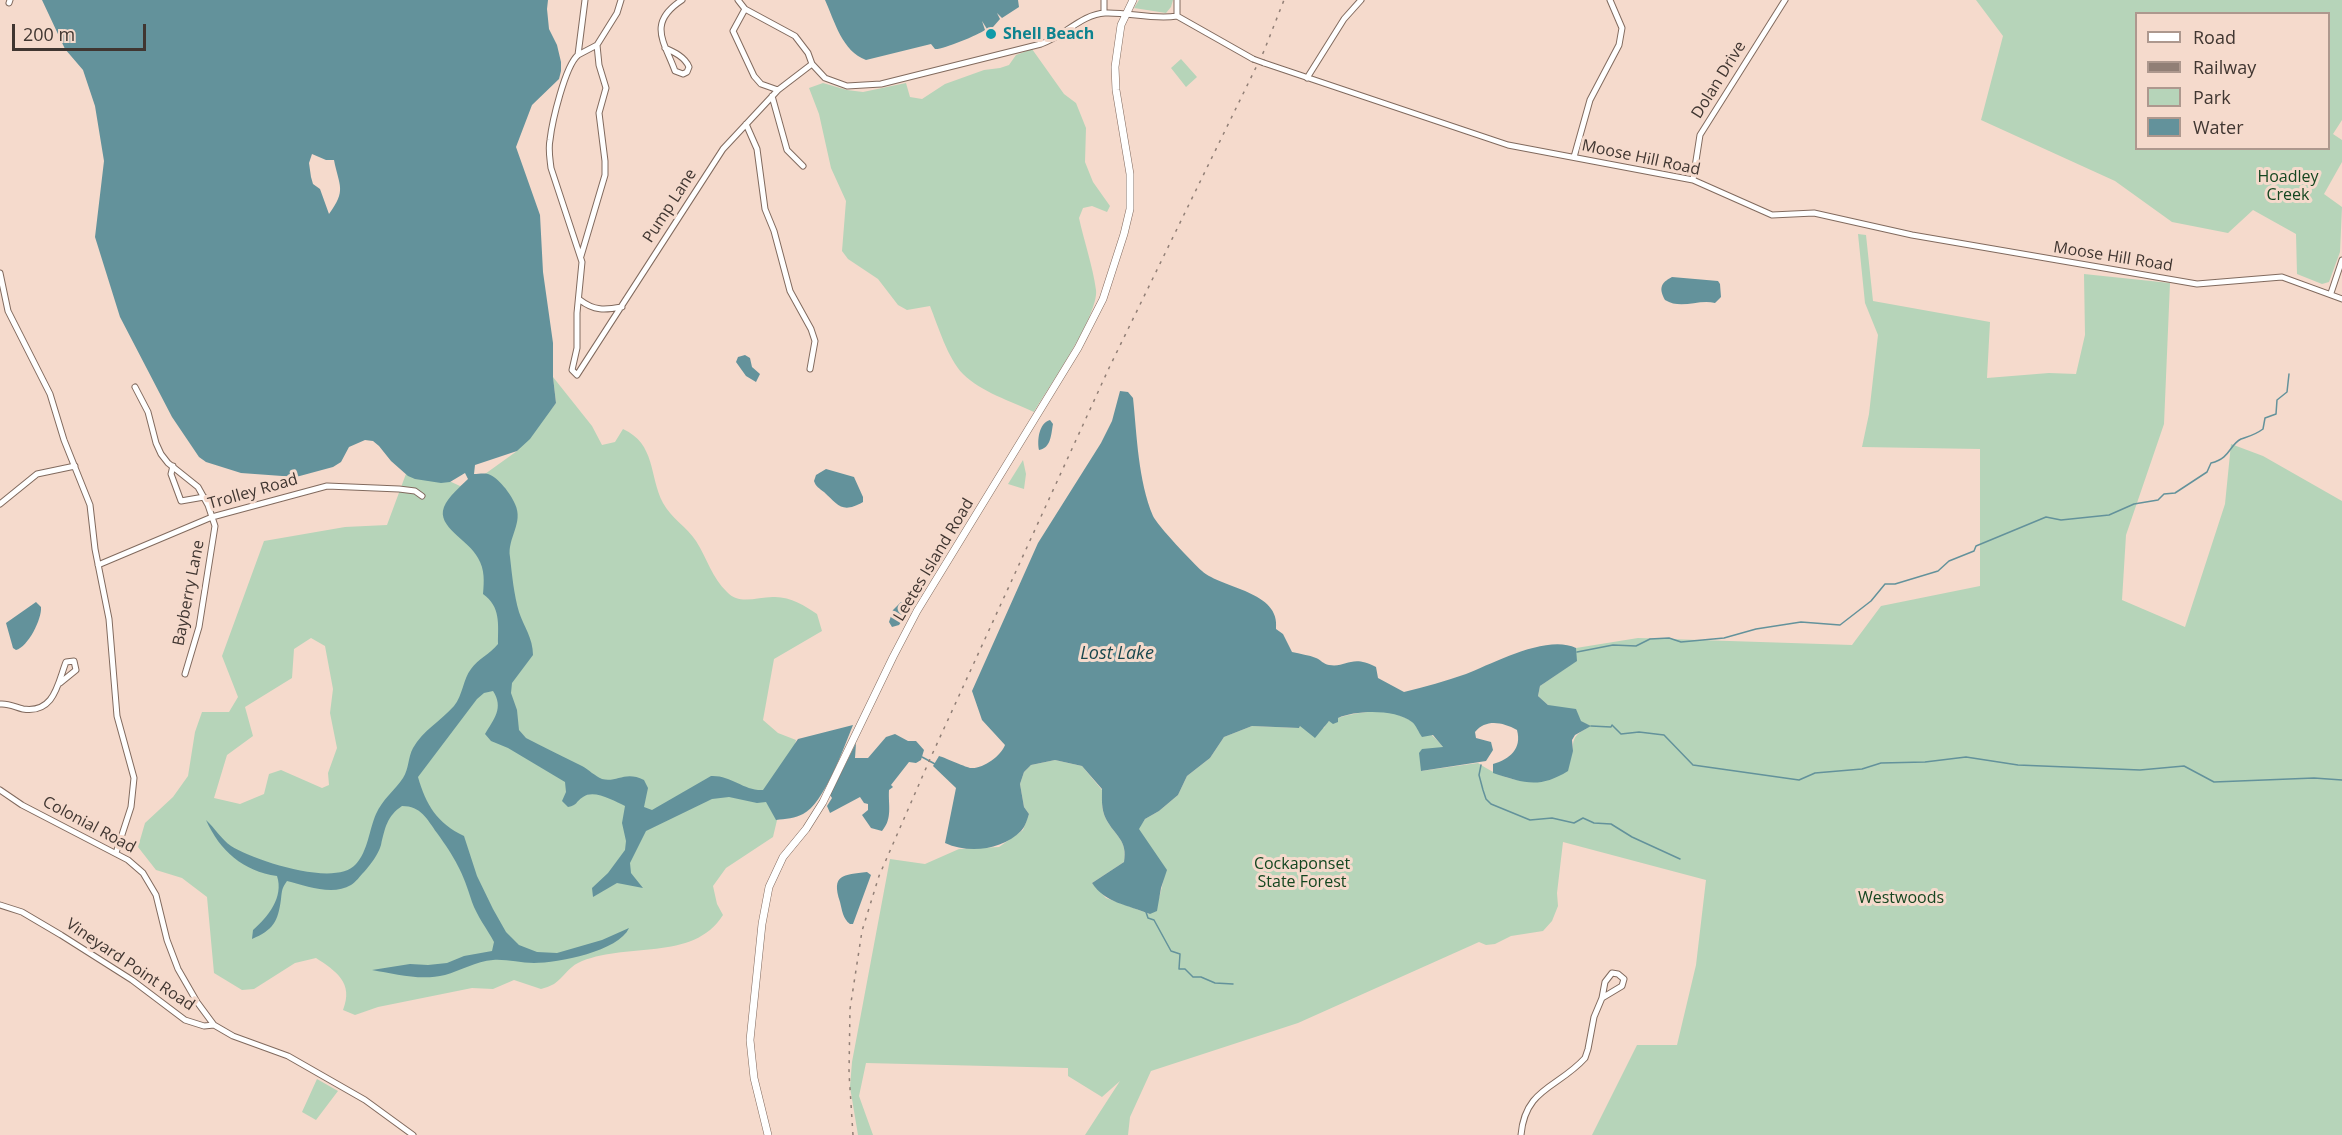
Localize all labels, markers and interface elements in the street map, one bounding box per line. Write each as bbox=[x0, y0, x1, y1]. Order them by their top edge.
scale bar bbox=[15, 12, 148, 50]
legend bbox=[2135, 12, 2330, 150]
text: 200 m bbox=[23, 22, 75, 46]
place label: Shell Beach bbox=[1003, 24, 1094, 44]
text: Road bbox=[2193, 25, 2236, 49]
marker: Shell Beach bbox=[984, 27, 998, 41]
street label: Dolan Drive bbox=[1688, 38, 1750, 122]
text: Railway bbox=[2193, 55, 2256, 79]
text: Park bbox=[2193, 85, 2231, 109]
text: Water bbox=[2193, 115, 2244, 139]
street label: Moose Hill Road bbox=[1580, 136, 1702, 180]
street label: Pump Lane bbox=[639, 165, 701, 247]
park label: Hoadley Creek bbox=[2257, 167, 2319, 205]
street label: Moose Hill Road bbox=[2052, 238, 2174, 276]
street label: Trolley Road bbox=[206, 470, 300, 514]
street label: Leetes Island Road bbox=[890, 495, 978, 625]
street label: Bayberry Lane bbox=[169, 539, 209, 647]
water label: Lost Lake bbox=[1080, 643, 1154, 665]
street label: Colonial Road bbox=[39, 792, 139, 858]
park label: Cockaponset State Forest bbox=[1254, 854, 1350, 892]
park label: Westwoods bbox=[1858, 888, 1944, 908]
street label: Vineyard Point Road bbox=[62, 915, 198, 1015]

